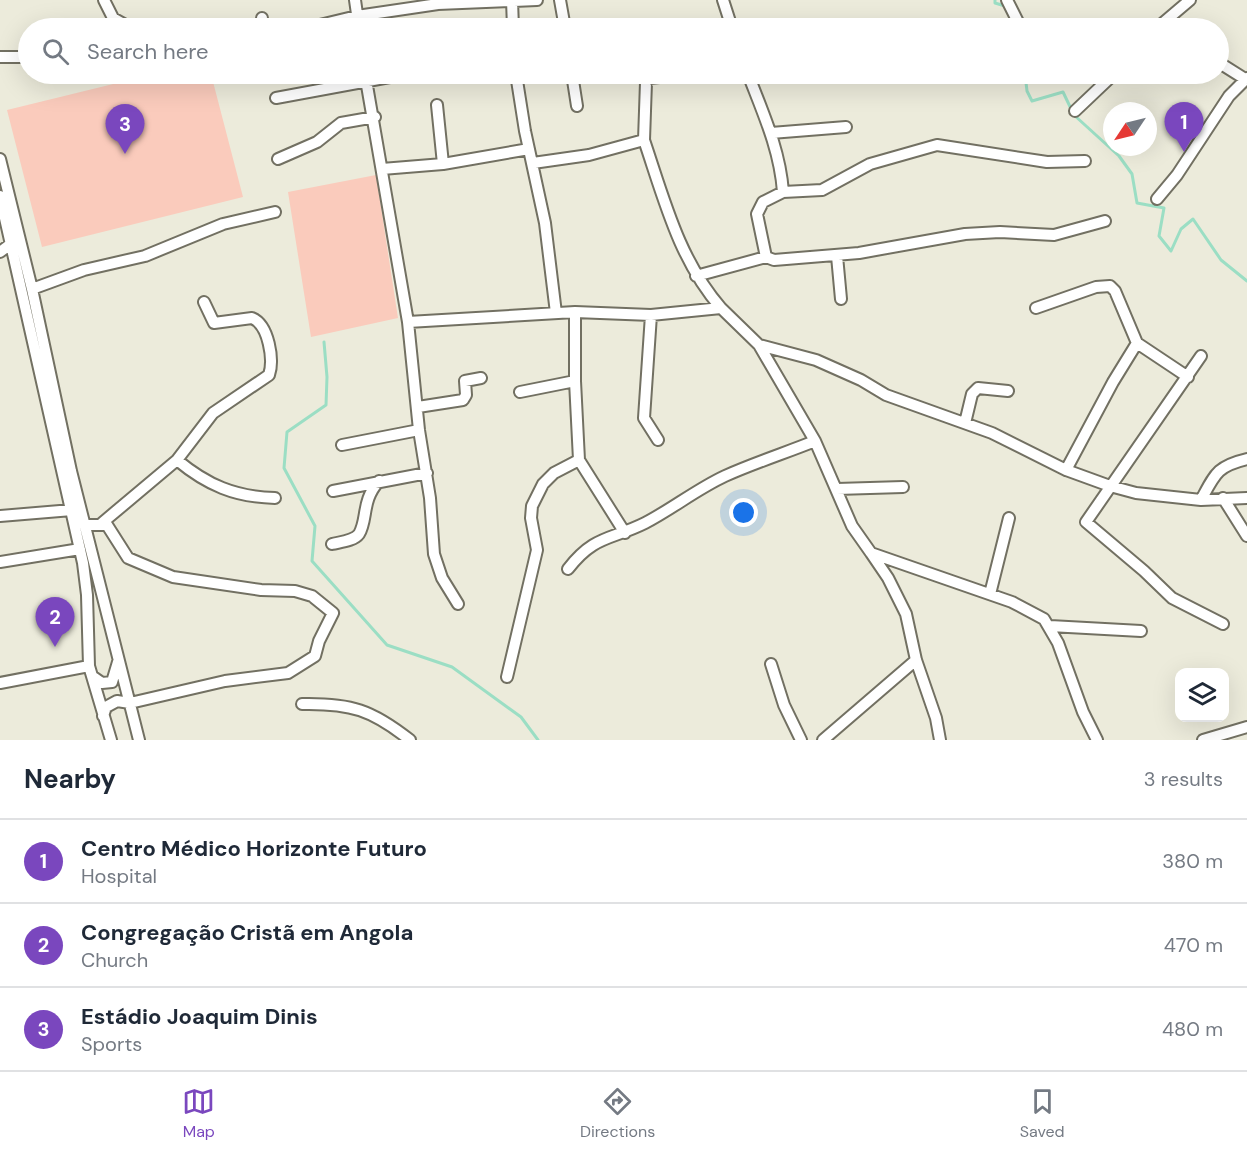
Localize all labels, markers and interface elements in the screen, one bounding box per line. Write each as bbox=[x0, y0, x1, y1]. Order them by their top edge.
search box bbox=[18, 18, 1229, 84]
icon: search bbox=[39, 35, 72, 68]
text: Search here bbox=[87, 37, 208, 66]
north arrow bbox=[1103, 102, 1157, 156]
pin: 1 bbox=[1164, 102, 1204, 152]
pin: 3 bbox=[106, 104, 144, 154]
your location bbox=[729, 498, 758, 527]
pin: 2 bbox=[36, 598, 74, 647]
map controls bbox=[1175, 668, 1229, 722]
button: layers bbox=[1175, 668, 1229, 722]
text: Nearby bbox=[24, 762, 116, 796]
text: 3 results bbox=[1144, 766, 1223, 792]
text: Centro Médico Horizonte Futuro bbox=[81, 834, 427, 863]
text: 1 bbox=[40, 848, 47, 874]
text: 380 m bbox=[1162, 848, 1223, 874]
text: Hospital bbox=[81, 863, 157, 889]
text: Congregação Cristã em Angola bbox=[81, 918, 413, 947]
text: 2 bbox=[38, 932, 49, 958]
text: 470 m bbox=[1164, 932, 1223, 958]
text: Church bbox=[81, 947, 148, 973]
text: Estádio Joaquim Dinis bbox=[81, 1002, 318, 1031]
text: 3 bbox=[37, 1016, 50, 1042]
text: 480 m bbox=[1162, 1016, 1223, 1042]
text: Sports bbox=[81, 1031, 142, 1057]
tab: Map bbox=[182, 1085, 215, 1142]
tab: Directions bbox=[580, 1085, 655, 1142]
tab: Saved bbox=[1020, 1085, 1065, 1142]

